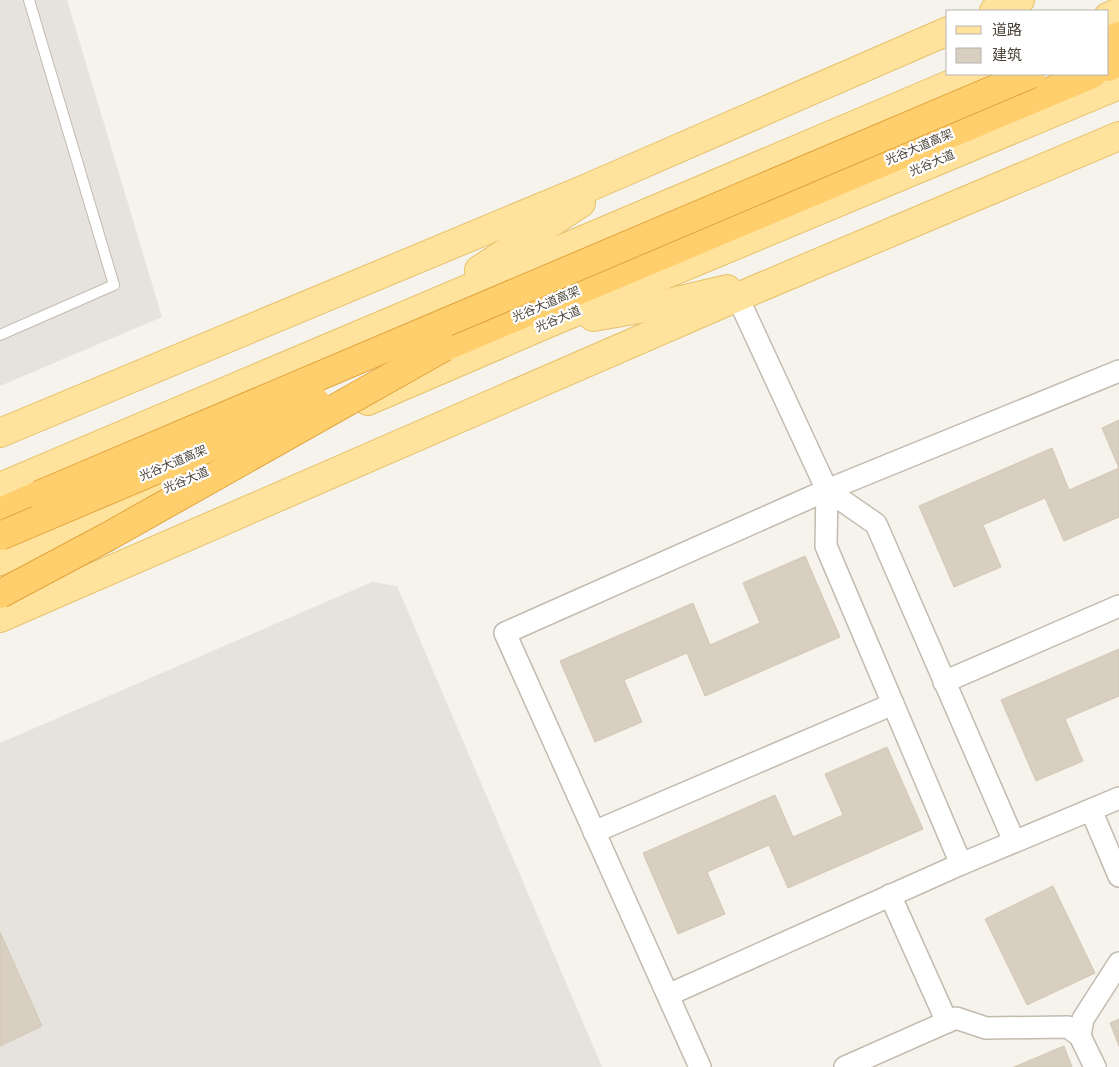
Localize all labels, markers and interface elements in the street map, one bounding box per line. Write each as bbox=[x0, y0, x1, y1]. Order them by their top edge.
legend bbox=[946, 10, 1109, 75]
text: 道路 bbox=[992, 18, 1022, 41]
text: 建筑 bbox=[992, 43, 1022, 66]
street label: 光谷大道高架 bbox=[883, 126, 955, 168]
street label: 光谷大道 bbox=[907, 147, 957, 179]
street label: 光谷大道高架 bbox=[510, 283, 582, 325]
street label: 光谷大道 bbox=[533, 303, 583, 335]
street label: 光谷大道高架 bbox=[137, 442, 209, 484]
street label: 光谷大道 bbox=[161, 464, 211, 496]

